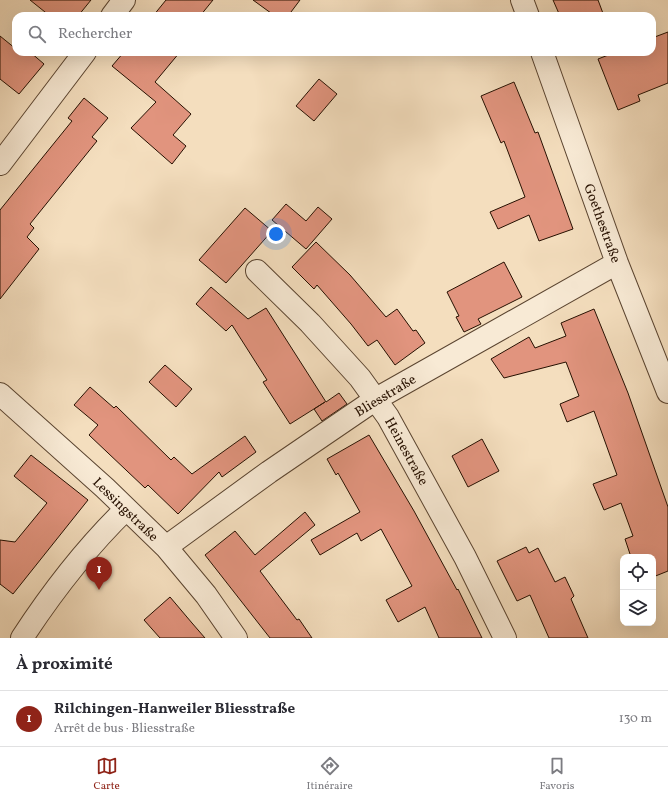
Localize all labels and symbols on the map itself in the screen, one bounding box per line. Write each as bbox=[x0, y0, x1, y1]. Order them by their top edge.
street label: Goethestraße bbox=[578, 181, 625, 266]
your location bbox=[266, 224, 286, 244]
street label: Bliesstraße bbox=[352, 370, 420, 422]
street label: Heinestraße bbox=[379, 414, 432, 490]
street label: Lessingstraße bbox=[88, 474, 162, 547]
pin: 1 bbox=[86, 557, 112, 590]

